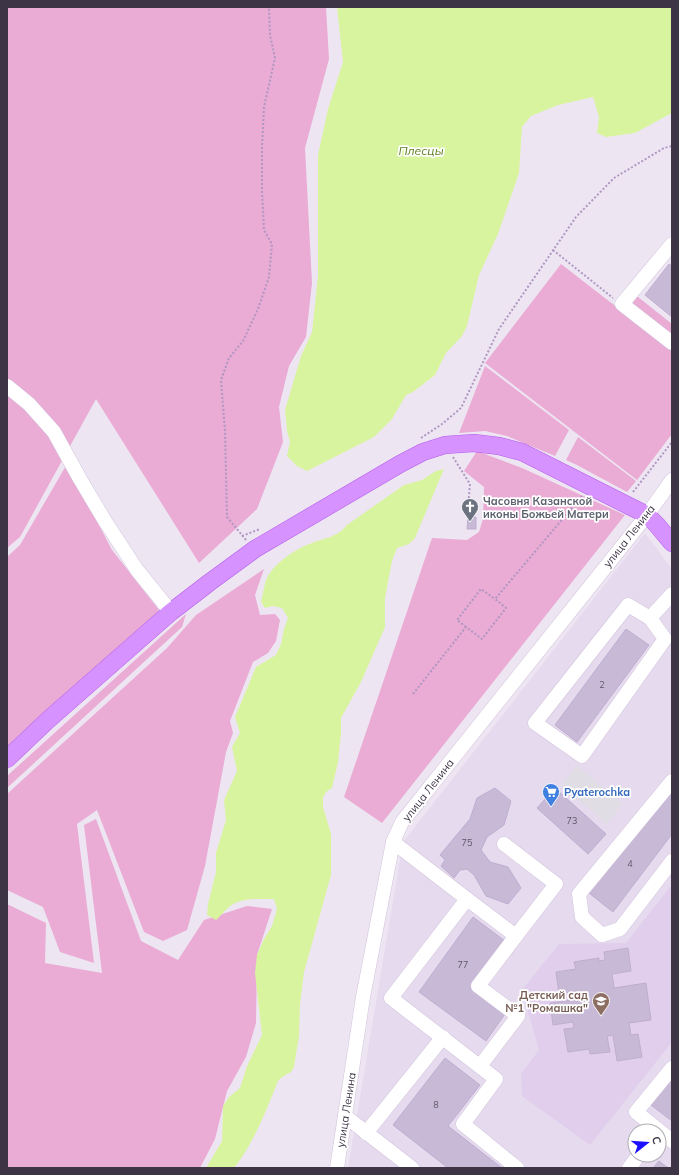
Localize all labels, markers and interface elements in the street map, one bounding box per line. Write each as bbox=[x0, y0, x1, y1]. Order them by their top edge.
water label: Плесцы bbox=[398, 143, 444, 158]
place label: Часовня Казанской иконы Божьей Матери bbox=[483, 494, 609, 521]
church icon: Часовня Казанской иконы Божьей Матери bbox=[460, 497, 480, 522]
street label: улица Ленина bbox=[600, 502, 658, 570]
house number: 2 bbox=[599, 679, 605, 690]
street label: улица Ленина bbox=[399, 756, 457, 824]
supermarket icon: Pyaterochka bbox=[541, 782, 561, 807]
place label: Pyaterochka bbox=[564, 785, 630, 799]
house number: 73 bbox=[567, 815, 577, 826]
house number: 75 bbox=[462, 837, 473, 848]
house number: 4 bbox=[627, 858, 633, 869]
house number: 77 bbox=[458, 959, 468, 970]
place label: Детский сад №1 "Ромашка" bbox=[505, 988, 588, 1015]
school or university icon: Детский сад №1 "Ромашка" bbox=[591, 991, 611, 1016]
street label: улица Ленина bbox=[333, 1071, 359, 1149]
house number: 8 bbox=[433, 1099, 439, 1110]
north arrow bbox=[627, 1123, 667, 1163]
text: С bbox=[649, 1134, 664, 1146]

